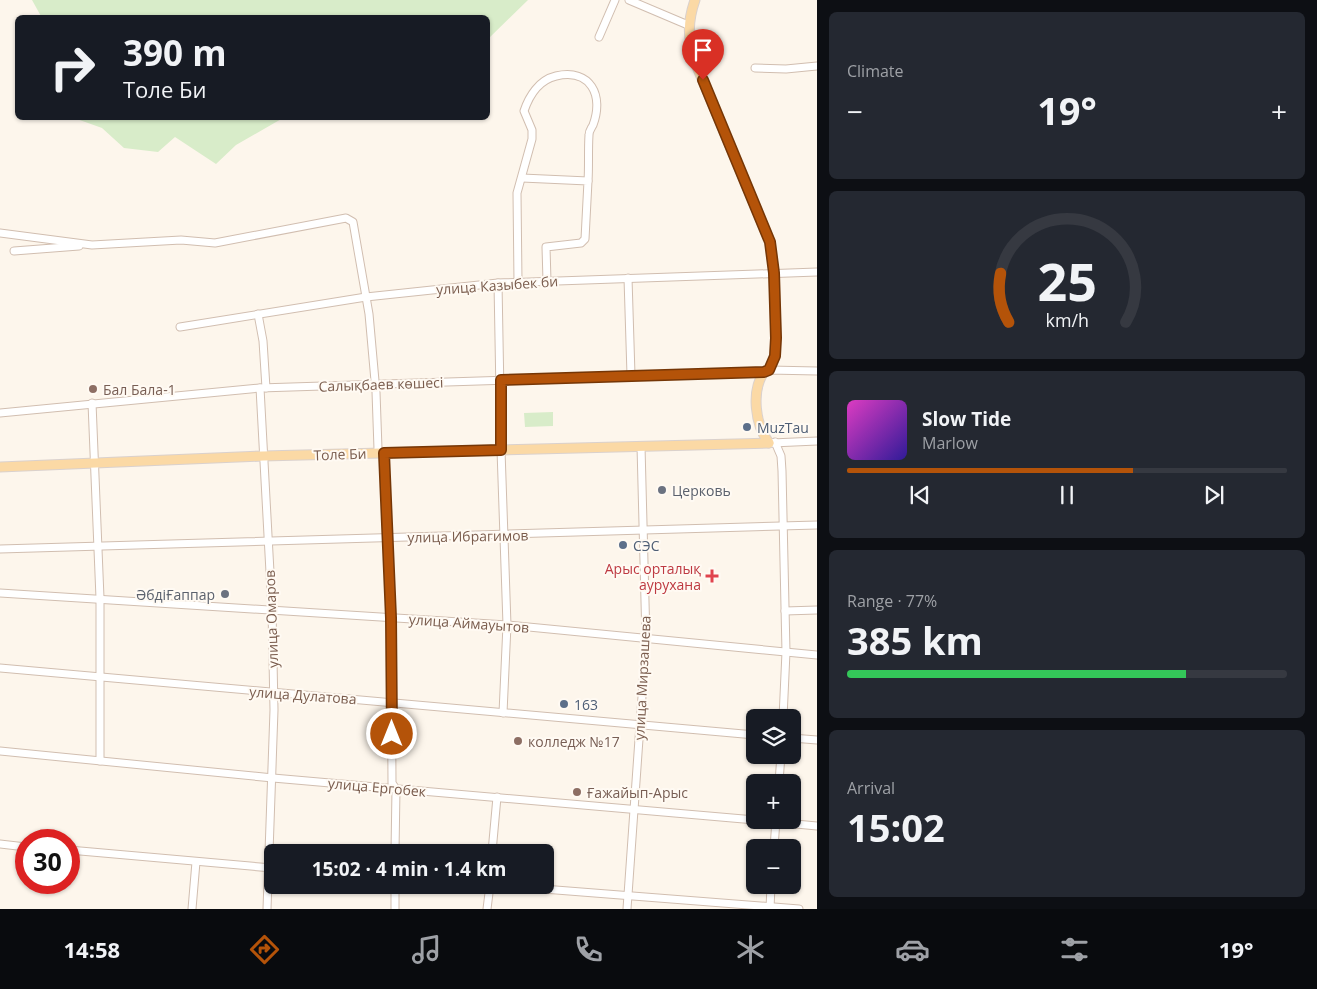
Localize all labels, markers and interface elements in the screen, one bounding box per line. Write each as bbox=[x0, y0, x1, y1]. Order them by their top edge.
text: 390 m bbox=[123, 29, 227, 76]
pin bbox=[682, 29, 724, 80]
icon: right bbox=[40, 35, 105, 100]
icon: arrive bbox=[689, 36, 717, 64]
text: Climate bbox=[847, 60, 904, 82]
text: Толе Би bbox=[123, 74, 206, 104]
text: 19° bbox=[1037, 84, 1097, 136]
text: − bbox=[847, 92, 863, 130]
text: + bbox=[1271, 92, 1287, 130]
text: 25 bbox=[1037, 245, 1097, 316]
street label: улица Казыбек би bbox=[435, 271, 559, 299]
text: km/h bbox=[1045, 308, 1089, 332]
street label: Салықбаев көшесі bbox=[318, 372, 444, 396]
place label: Бал Бала-1 bbox=[103, 380, 176, 399]
marker: Бал Бала-1 bbox=[87, 383, 99, 395]
text: Slow Tide bbox=[922, 406, 1011, 432]
place label: MuzTau bbox=[757, 418, 809, 437]
marker: MuzTau bbox=[741, 421, 753, 433]
text: Marlow bbox=[922, 432, 978, 454]
street label: Толе Би bbox=[313, 444, 367, 464]
place label: Церковь bbox=[672, 481, 731, 500]
icon: previous bbox=[906, 481, 934, 509]
icon: pause bbox=[1053, 481, 1081, 509]
icon: next bbox=[1200, 481, 1228, 509]
marker: Церковь bbox=[656, 484, 668, 496]
street label: улица Ибрагимов bbox=[407, 525, 529, 547]
place label: СЭС bbox=[633, 536, 660, 555]
marker: СЭС bbox=[617, 539, 629, 551]
place label: Арыс орталық аурухана bbox=[605, 559, 701, 594]
marker: Арыс орталық аурухана bbox=[705, 569, 719, 583]
street label: улица Омаров bbox=[260, 570, 282, 668]
place label: ӘбдіҒаппар bbox=[136, 585, 215, 604]
marker: ӘбдіҒаппар bbox=[219, 588, 231, 600]
text: Range · 77% bbox=[847, 590, 937, 612]
street label: улица Аймауытов bbox=[408, 609, 530, 637]
text: 385 km bbox=[847, 614, 983, 666]
street label: улица Мирзашева bbox=[629, 615, 655, 741]
street label: улица Дулатова bbox=[249, 682, 357, 708]
place label: 163 bbox=[574, 695, 598, 714]
marker: 163 bbox=[558, 698, 570, 710]
position arrow bbox=[365, 707, 417, 759]
map controls bbox=[746, 709, 801, 894]
button: layers bbox=[746, 709, 801, 764]
place label: колледж №17 bbox=[528, 732, 620, 751]
marker: колледж №17 bbox=[512, 735, 524, 747]
street label: улица Ергобек bbox=[327, 773, 428, 801]
button: + bbox=[746, 774, 801, 829]
text: Arrival bbox=[847, 777, 895, 799]
place label: Ғажайып-Арыс bbox=[587, 783, 688, 802]
marker: Ғажайып-Арыс bbox=[571, 786, 583, 798]
text: 15:02 bbox=[847, 801, 945, 853]
speed limit sign: 30 bbox=[15, 829, 80, 894]
button: − bbox=[746, 839, 801, 894]
text: 15:02 · 4 min · 1.4 km bbox=[312, 856, 506, 882]
icon: directions bbox=[247, 932, 282, 967]
icon: music bbox=[409, 932, 444, 967]
icon: phone bbox=[571, 932, 606, 967]
icon: climate bbox=[733, 932, 768, 967]
icon: car bbox=[895, 932, 930, 967]
icon: filters bbox=[1057, 932, 1092, 967]
text: 14:58 bbox=[63, 934, 120, 964]
text: 19° bbox=[1219, 934, 1253, 964]

